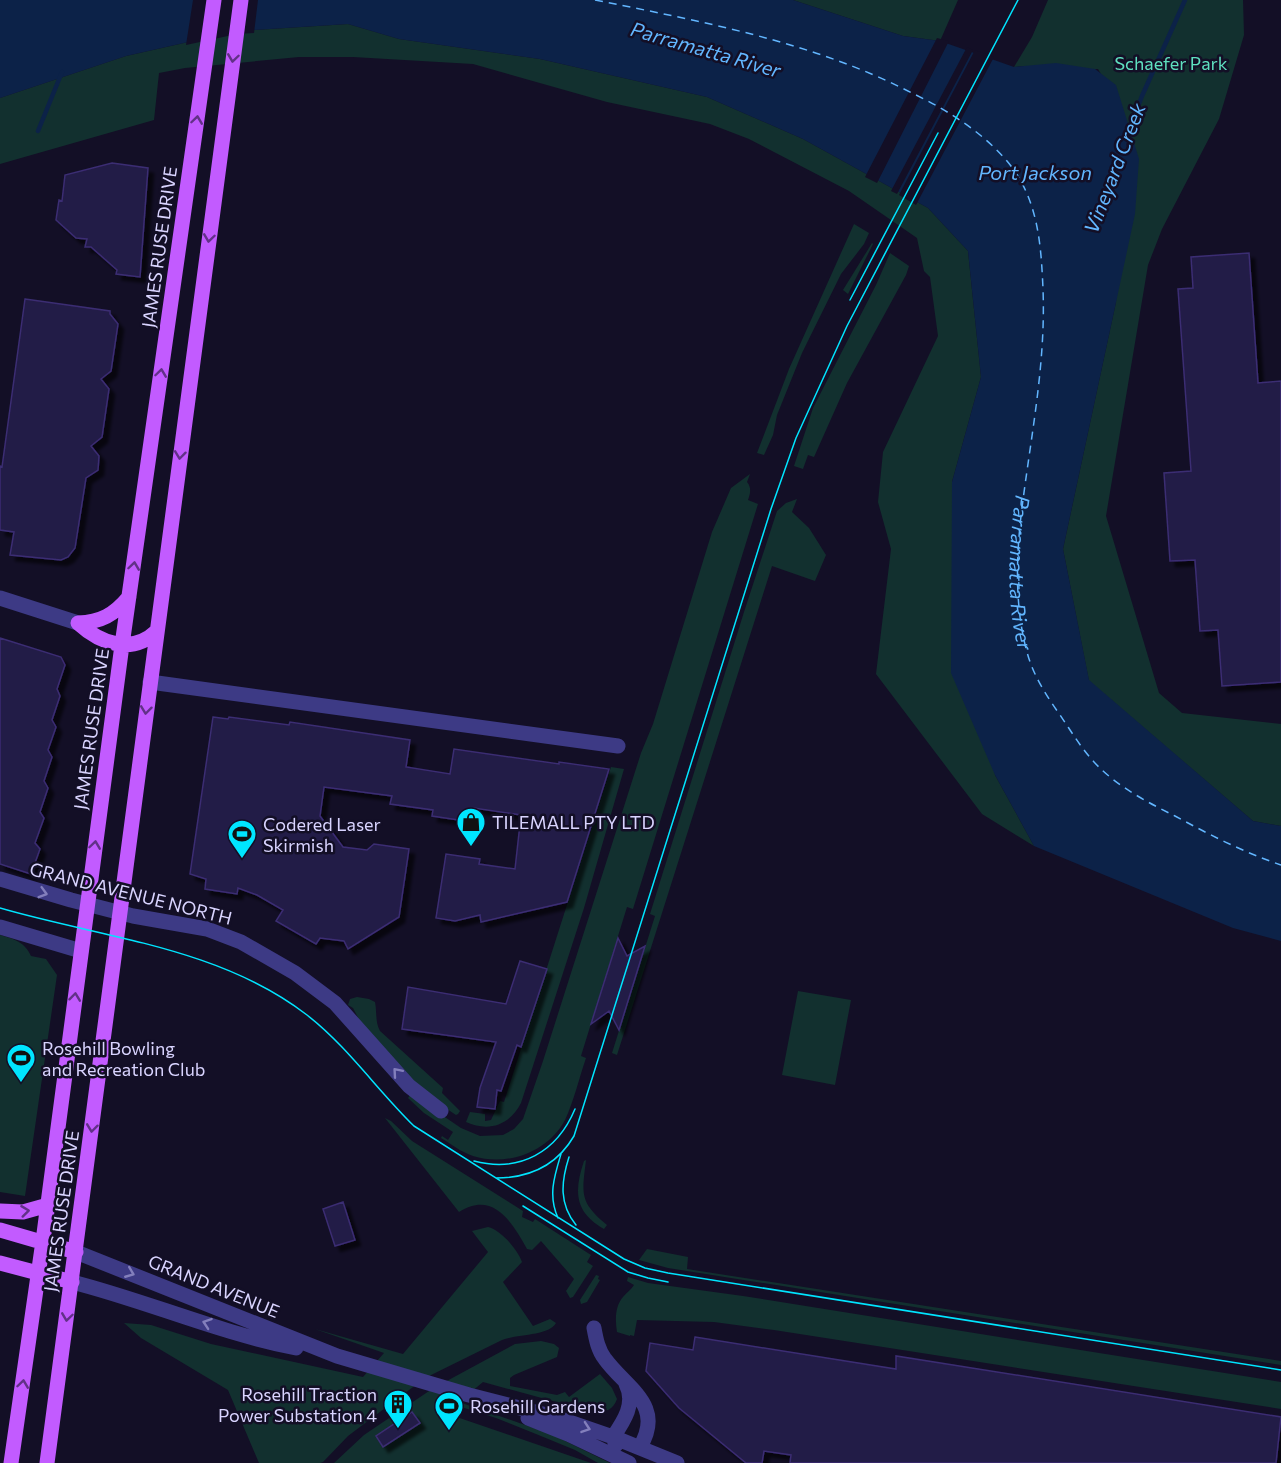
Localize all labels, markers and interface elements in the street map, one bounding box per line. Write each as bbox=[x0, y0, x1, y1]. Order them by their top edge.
water label: Parramatta River bbox=[628, 16, 785, 82]
park label: Schaefer Park bbox=[1114, 52, 1228, 74]
one-way arrow bbox=[228, 53, 240, 63]
water label: Vineyard Creek bbox=[1078, 98, 1150, 237]
one-way arrow bbox=[190, 115, 202, 125]
water label: Port Jackson bbox=[978, 160, 1092, 184]
street label: JAMES RUSE DRIVE bbox=[137, 165, 181, 329]
one-way arrow bbox=[203, 233, 215, 242]
one-way arrow bbox=[155, 368, 167, 378]
one-way arrow bbox=[174, 450, 186, 459]
water label: Parramatta River bbox=[1005, 494, 1038, 654]
one-way arrow bbox=[127, 562, 139, 571]
street label: JAMES RUSE DRIVE bbox=[69, 647, 113, 811]
one-way arrow bbox=[140, 705, 153, 714]
shop icon: TILEMALL PTY LTD bbox=[455, 806, 487, 848]
place label: TILEMALL PTY LTD bbox=[492, 811, 655, 833]
place label: Codered Laser Skirmish bbox=[263, 813, 381, 856]
sports icon: Codered Laser Skirmish bbox=[226, 818, 258, 860]
one-way arrow bbox=[89, 841, 101, 850]
street label: GRAND AVENUE NORTH bbox=[27, 857, 235, 929]
one-way arrow bbox=[38, 886, 48, 898]
one-way arrow bbox=[69, 993, 81, 1002]
place label: Rosehill Bowling and Recreation Club bbox=[42, 1037, 205, 1080]
sports icon: Rosehill Bowling and Recreation Club bbox=[5, 1042, 37, 1084]
one-way arrow bbox=[393, 1068, 404, 1079]
one-way arrow bbox=[86, 1124, 98, 1133]
street label: JAMES RUSE DRIVE bbox=[39, 1129, 83, 1293]
one-way arrow bbox=[20, 1205, 29, 1218]
street label: GRAND AVENUE bbox=[145, 1250, 283, 1322]
one-way arrow bbox=[124, 1266, 135, 1279]
one-way arrow bbox=[61, 1313, 73, 1322]
one-way arrow bbox=[202, 1317, 212, 1330]
one-way arrow bbox=[16, 1379, 28, 1388]
place label: Rosehill Traction Power Substation 4 bbox=[218, 1383, 377, 1426]
building icon: Rosehill Traction Power Substation 4 bbox=[382, 1388, 414, 1430]
sports icon: Rosehill Gardens bbox=[433, 1390, 465, 1432]
place label: Rosehill Gardens bbox=[470, 1395, 605, 1417]
one-way arrow bbox=[580, 1420, 591, 1433]

